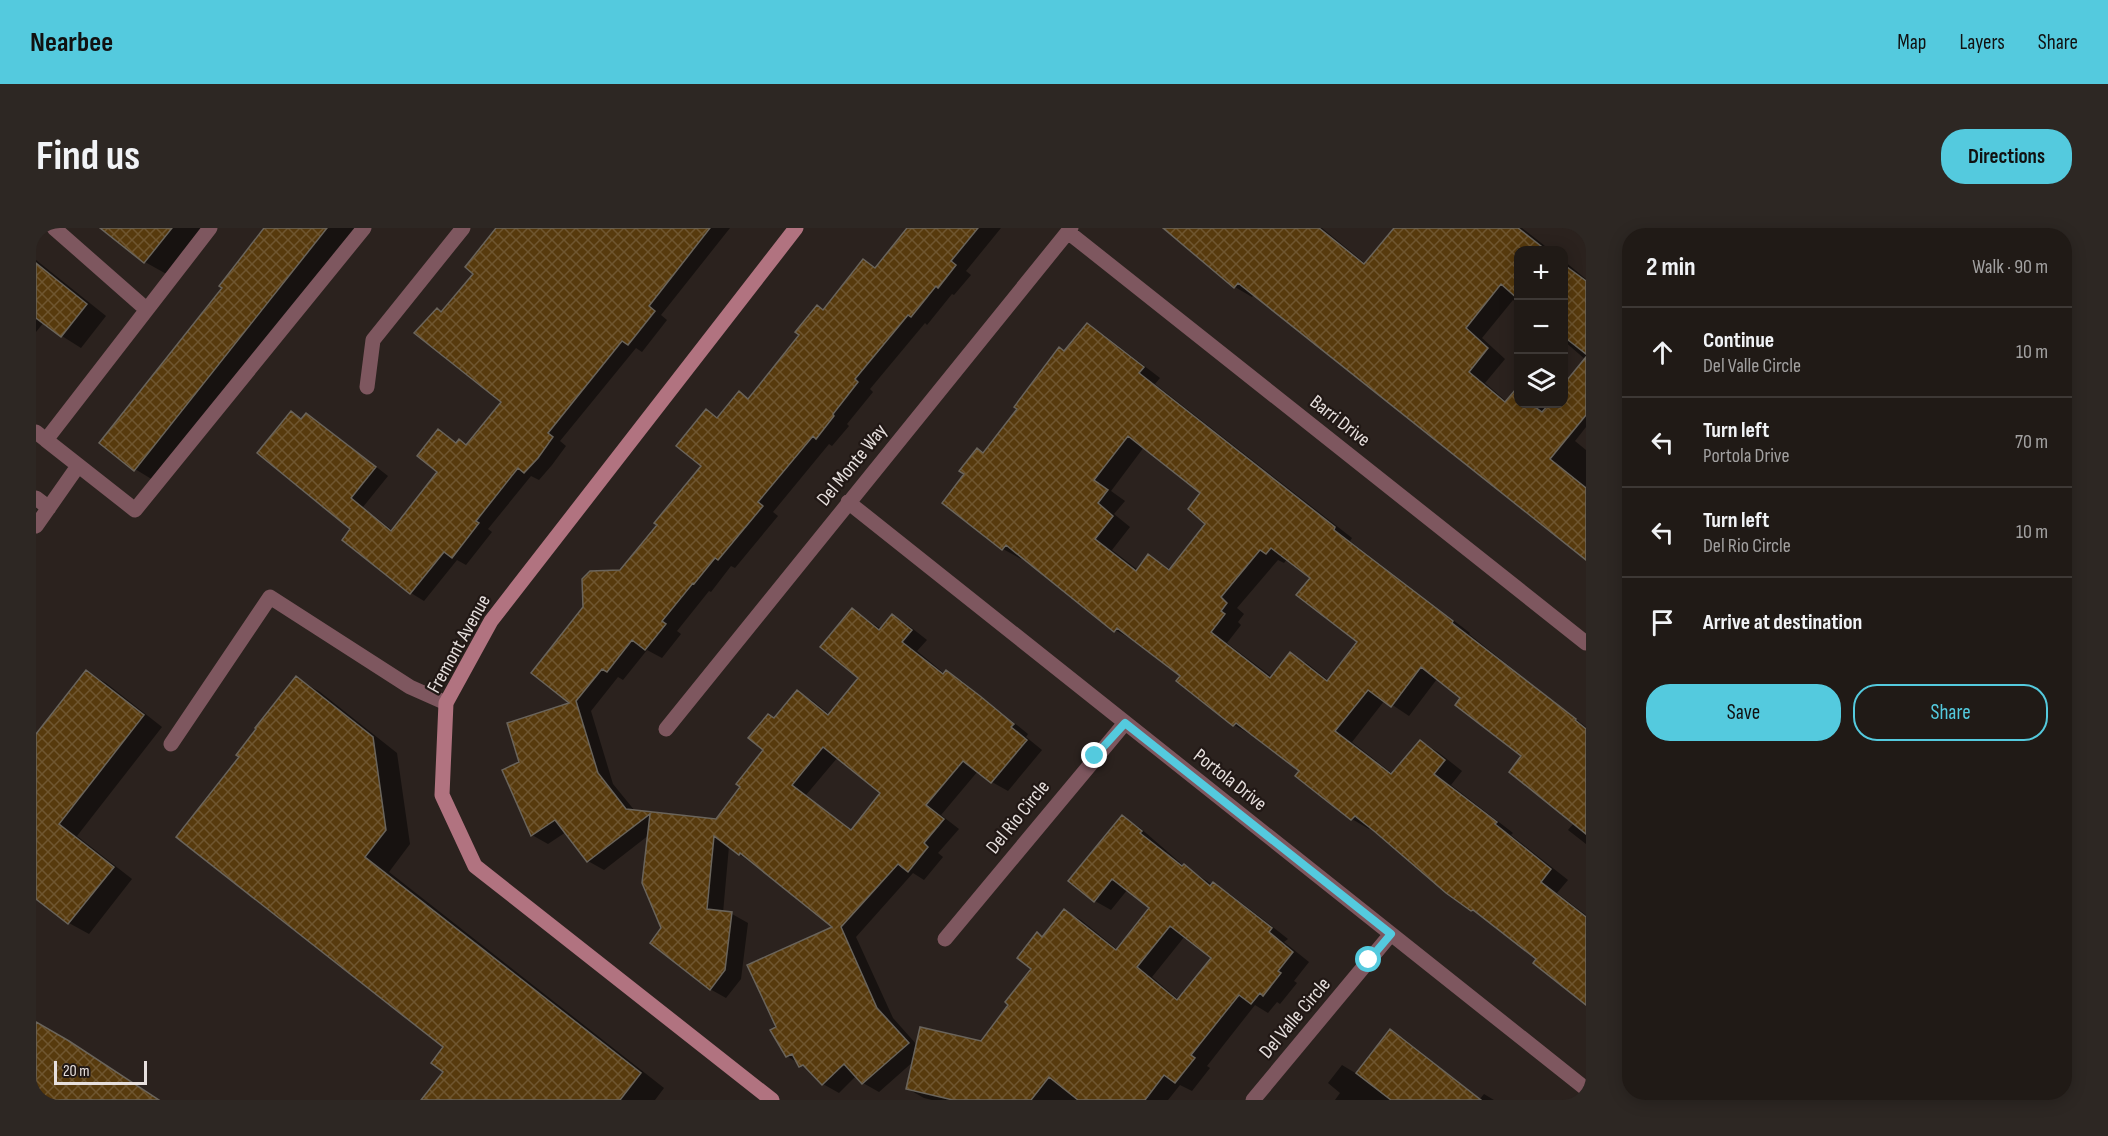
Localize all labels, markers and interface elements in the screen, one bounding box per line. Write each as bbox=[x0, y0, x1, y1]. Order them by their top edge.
text: Nearbee bbox=[30, 26, 113, 59]
text: Map bbox=[1897, 30, 1926, 55]
text: Layers bbox=[1959, 30, 2005, 55]
text: Share bbox=[2038, 30, 2078, 55]
button: Directions bbox=[1941, 129, 2072, 184]
text: Find us bbox=[36, 131, 140, 182]
map controls bbox=[1514, 246, 1568, 408]
button: + bbox=[1514, 246, 1568, 300]
text: 2 min bbox=[1646, 252, 1696, 283]
text: Walk · 90 m bbox=[1972, 255, 2048, 279]
button: − bbox=[1514, 300, 1568, 354]
text: Continue bbox=[1703, 327, 1774, 354]
icon: ahead bbox=[1646, 336, 1679, 369]
text: 10 m bbox=[2016, 340, 2048, 364]
button: layers bbox=[1514, 354, 1568, 408]
text: Del Valle Circle bbox=[1703, 354, 1801, 378]
street label: Barri Drive bbox=[1305, 390, 1375, 452]
text: Turn left bbox=[1703, 417, 1769, 444]
street label: Del Monte Way bbox=[812, 419, 893, 511]
icon: left bbox=[1646, 426, 1679, 459]
text: 70 m bbox=[2015, 430, 2048, 454]
text: Portola Drive bbox=[1703, 444, 1789, 468]
text: Turn left bbox=[1703, 507, 1769, 534]
icon: left bbox=[1646, 516, 1679, 549]
text: 10 m bbox=[2016, 520, 2048, 544]
text: Del Rio Circle bbox=[1703, 534, 1791, 558]
street label: Fremont Avenue bbox=[422, 590, 496, 698]
icon: arrive bbox=[1646, 606, 1679, 639]
text: Arrive at destination bbox=[1703, 609, 1862, 636]
button: Save bbox=[1646, 684, 1841, 741]
button: Share bbox=[1853, 684, 2048, 741]
route end bbox=[1081, 742, 1107, 768]
street label: Portola Drive bbox=[1189, 744, 1271, 816]
street label: Del Rio Circle bbox=[981, 775, 1055, 859]
route start bbox=[1355, 946, 1381, 972]
street label: Del Valle Circle bbox=[1254, 973, 1336, 1063]
scale bar bbox=[54, 1058, 147, 1086]
text: 20 m bbox=[63, 1062, 90, 1081]

